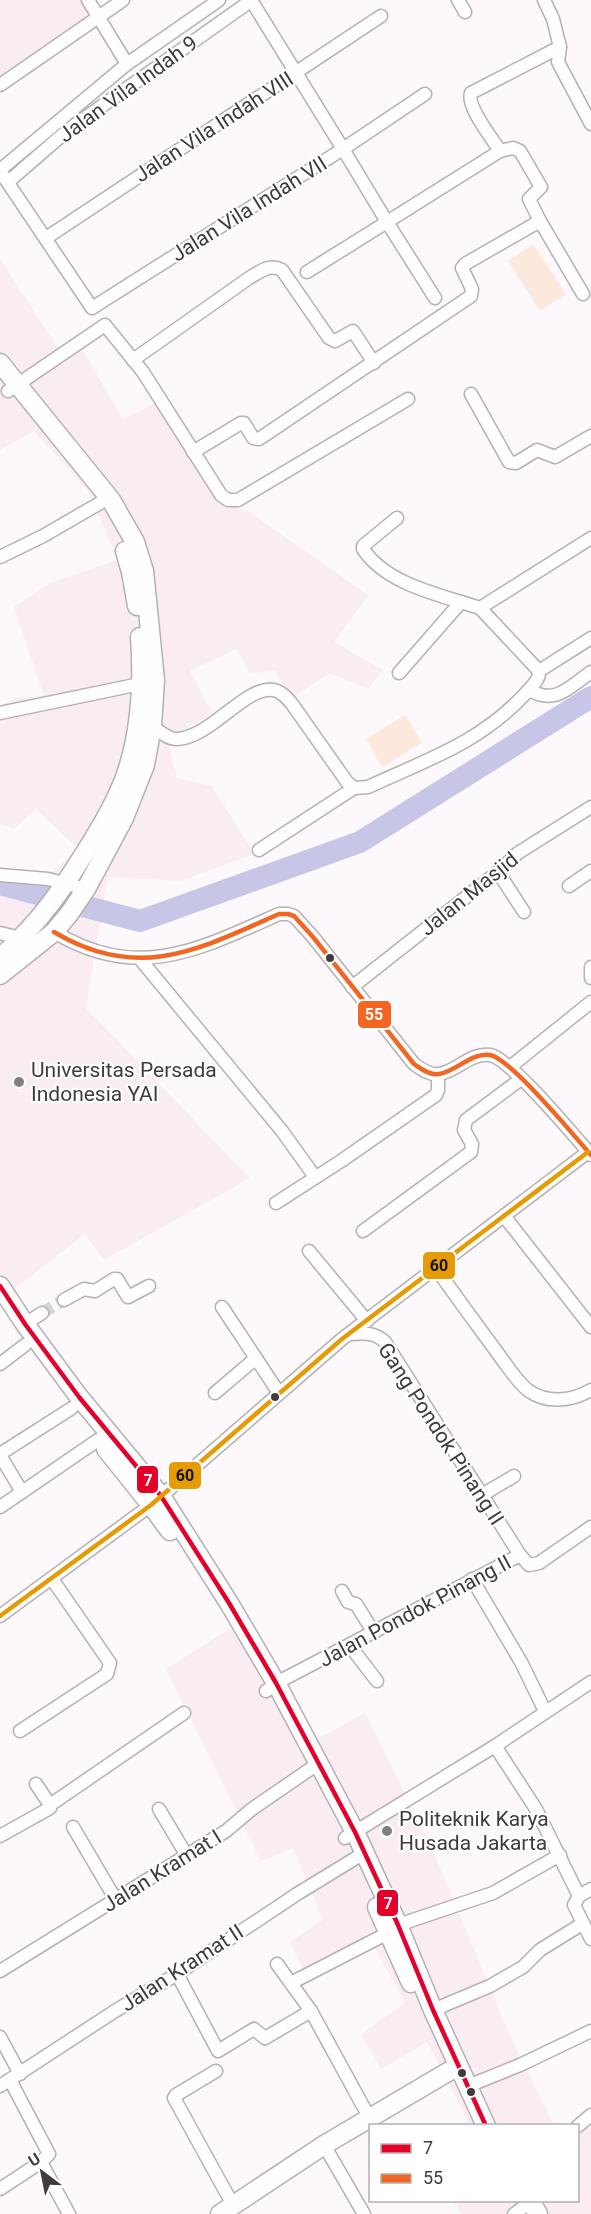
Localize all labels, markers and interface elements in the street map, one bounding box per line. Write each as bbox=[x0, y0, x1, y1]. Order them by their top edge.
street label: Jalan Vila Indah 9 bbox=[54, 31, 202, 147]
street label: Jalan Vila Indah VIII bbox=[130, 67, 298, 187]
street label: Jalan Vila Indah VII bbox=[167, 151, 331, 267]
street label: Jalan Masjid bbox=[415, 847, 523, 941]
unlabelled marker bbox=[324, 952, 336, 964]
line badge: 55 bbox=[357, 1000, 392, 1029]
text: 55 bbox=[365, 1005, 383, 1024]
place label: Universitas Persada Indonesia YAI bbox=[31, 1058, 217, 1106]
marker: Universitas Persada Indonesia YAI bbox=[12, 1075, 26, 1089]
line badge: 60 bbox=[422, 1251, 456, 1280]
text: 60 bbox=[430, 1256, 448, 1275]
street label: Gang Pondok Pinang II bbox=[373, 1339, 509, 1529]
unlabelled marker bbox=[269, 1391, 281, 1403]
line badge: 60 bbox=[168, 1461, 202, 1490]
line badge: 7 bbox=[136, 1465, 159, 1494]
text: 60 bbox=[176, 1466, 194, 1485]
text: 7 bbox=[143, 1471, 153, 1490]
street label: Jalan Pondok Pinang II bbox=[315, 1550, 515, 1672]
place label: Politeknik Karya Husada Jakarta bbox=[399, 1807, 549, 1855]
marker: Politeknik Karya Husada Jakarta bbox=[380, 1824, 394, 1838]
street label: Jalan Kramat I bbox=[98, 1825, 226, 1917]
line badge: 7 bbox=[376, 1889, 399, 1917]
text: 7 bbox=[383, 1894, 393, 1913]
street label: Jalan Kramat II bbox=[116, 1920, 248, 2016]
unlabelled marker bbox=[456, 2067, 468, 2079]
unlabelled marker bbox=[465, 2086, 477, 2098]
legend bbox=[369, 2124, 579, 2202]
text: 7 bbox=[423, 2137, 433, 2158]
north arrow bbox=[12, 2142, 72, 2202]
text: U bbox=[25, 2149, 44, 2171]
text: 55 bbox=[423, 2167, 443, 2188]

